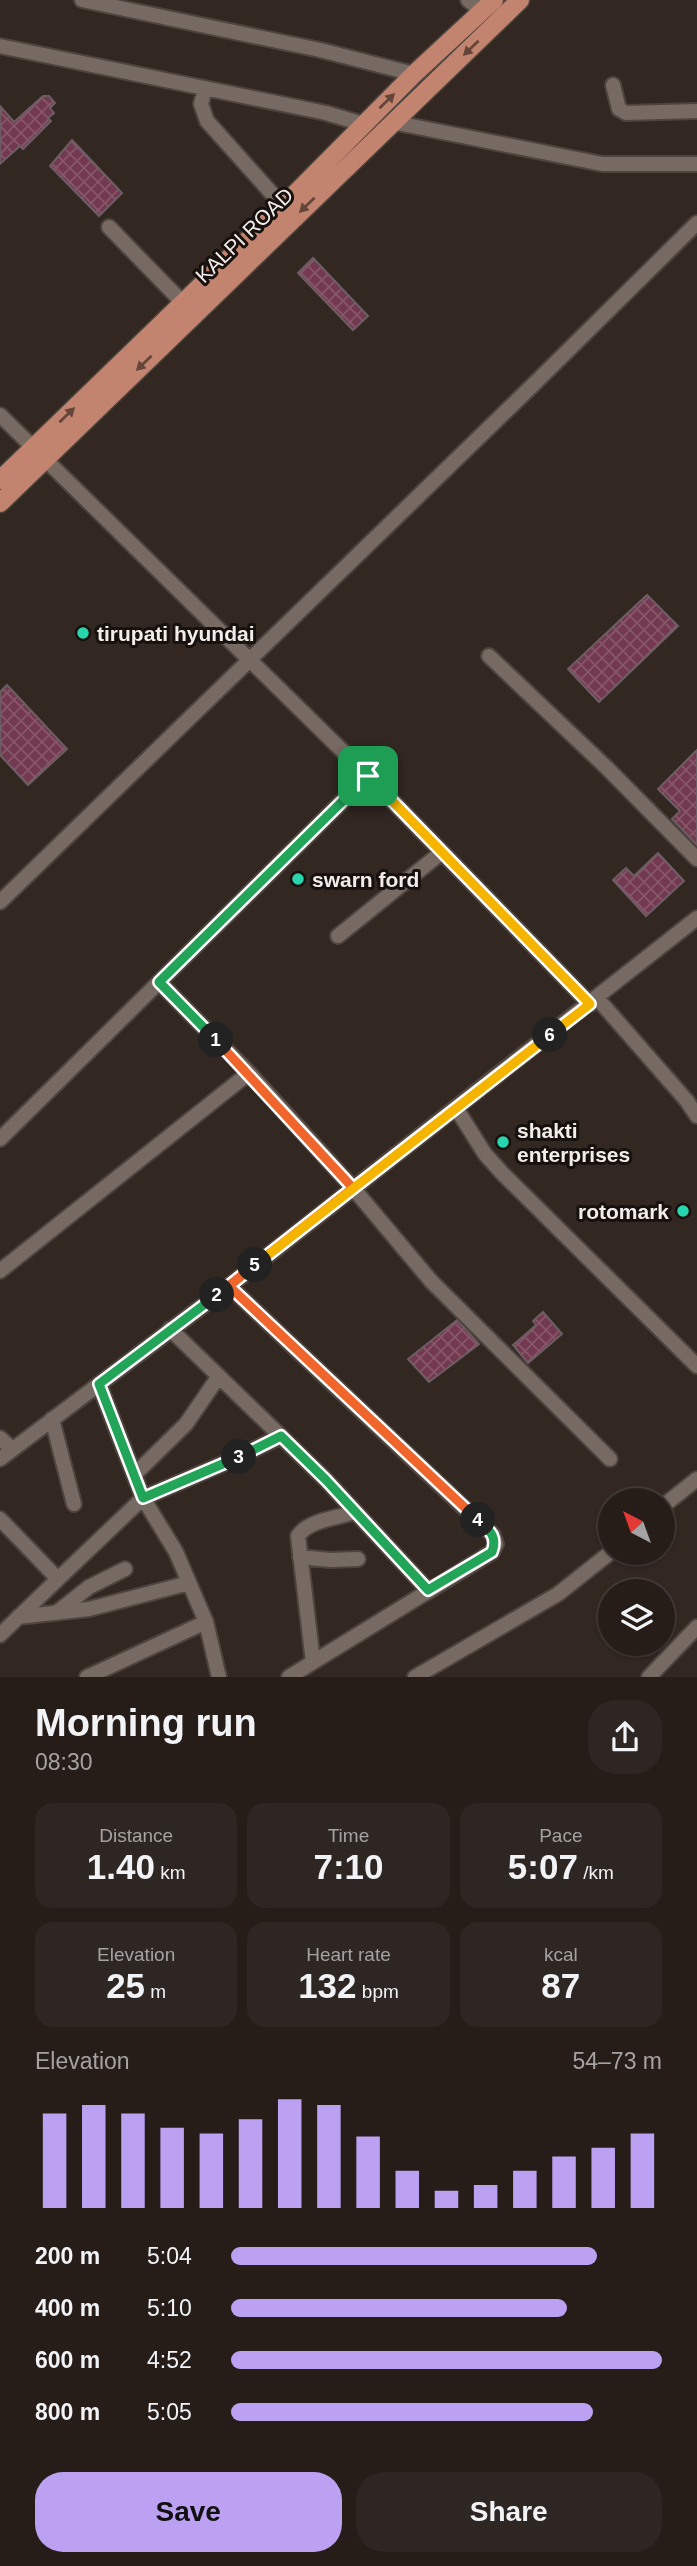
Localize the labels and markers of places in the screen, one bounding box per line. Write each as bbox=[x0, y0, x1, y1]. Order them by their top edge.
place label: tirupati hyundai bbox=[97, 622, 255, 645]
marker: tirupati hyundai bbox=[75, 625, 91, 641]
pin bbox=[338, 746, 398, 806]
place label: swarn ford bbox=[312, 868, 419, 891]
marker: swarn ford bbox=[290, 871, 306, 887]
pin: 6 bbox=[532, 1018, 568, 1052]
pin: 1 bbox=[198, 1023, 234, 1058]
place label: shakti enterprises bbox=[517, 1119, 630, 1166]
marker: shakti enterprises bbox=[495, 1134, 511, 1150]
place label: rotomark bbox=[578, 1200, 669, 1223]
marker: rotomark bbox=[675, 1203, 691, 1219]
pin: 5 bbox=[238, 1248, 272, 1282]
pin: 2 bbox=[200, 1278, 234, 1312]
pin: 3 bbox=[222, 1440, 256, 1474]
pin: 4 bbox=[461, 1502, 496, 1538]

